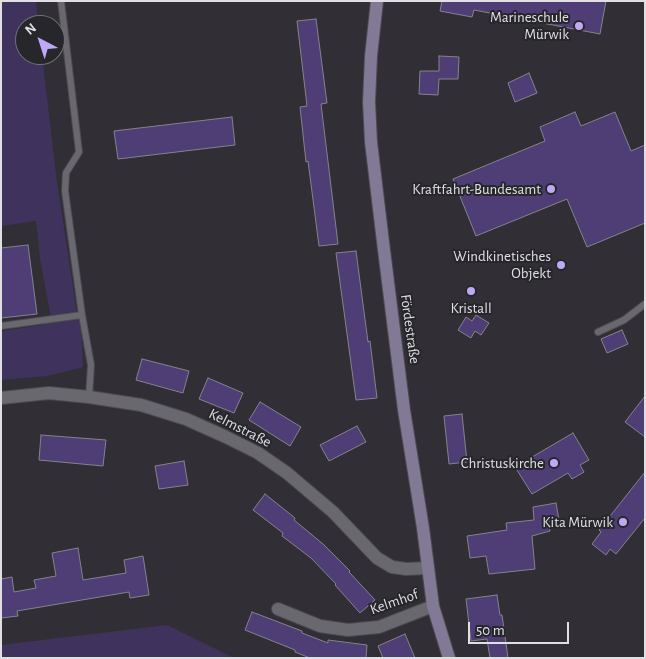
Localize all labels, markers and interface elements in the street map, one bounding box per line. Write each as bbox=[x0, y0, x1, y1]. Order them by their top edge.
place label: Marineschule Mürwik bbox=[490, 8, 569, 43]
north arrow bbox=[15, 15, 65, 65]
marker: Marineschule Mürwik bbox=[573, 20, 585, 32]
text: N bbox=[23, 21, 39, 38]
place label: Kraftfahrt-Bundesamt bbox=[412, 180, 541, 198]
marker: Kraftfahrt-Bundesamt bbox=[545, 183, 557, 195]
place label: Windkinetisches Objekt bbox=[453, 247, 551, 282]
marker: Windkinetisches Objekt bbox=[555, 259, 567, 271]
marker: Kristall bbox=[465, 285, 477, 297]
street label: Fördestraße bbox=[396, 293, 424, 365]
place label: Kristall bbox=[450, 299, 492, 317]
street label: Kelmstraße bbox=[206, 405, 274, 451]
place label: Christuskirche bbox=[461, 454, 544, 472]
marker: Christuskirche bbox=[548, 457, 560, 469]
place label: Kita Mürwik bbox=[542, 513, 613, 531]
marker: Kita Mürwik bbox=[617, 516, 629, 528]
street label: Kelmhof bbox=[367, 585, 421, 619]
scale bar bbox=[471, 612, 572, 644]
text: 50 m bbox=[476, 623, 505, 638]

